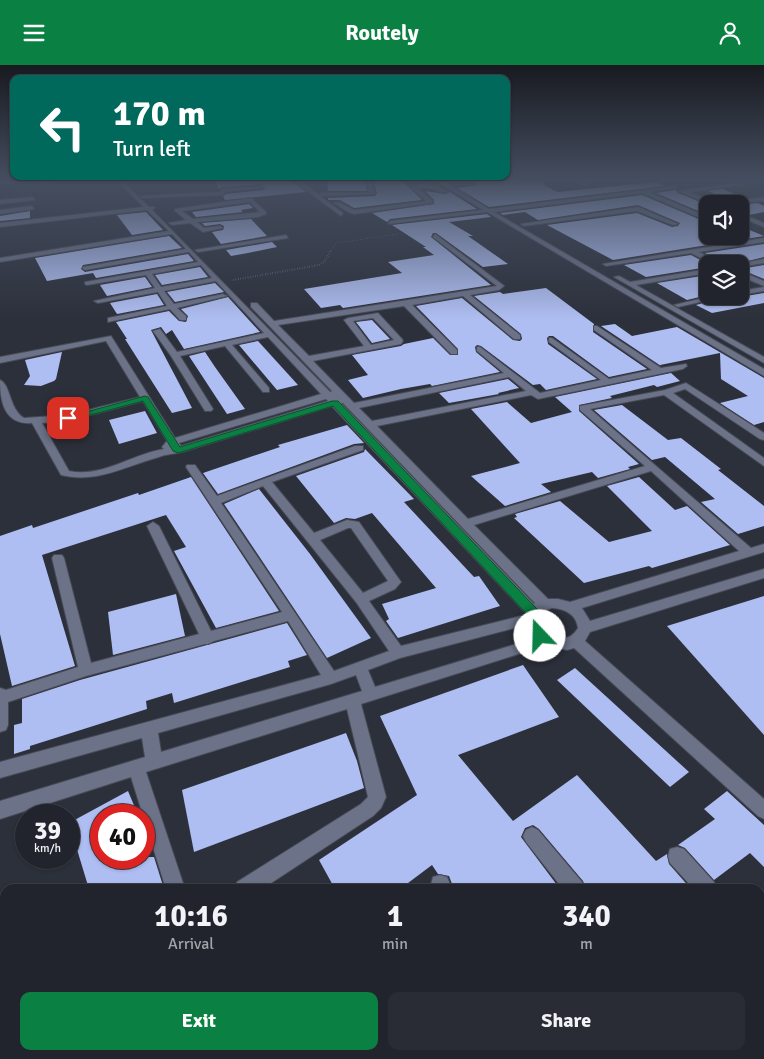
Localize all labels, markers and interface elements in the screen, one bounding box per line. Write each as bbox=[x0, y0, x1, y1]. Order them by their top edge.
icon: menu bbox=[20, 19, 48, 47]
text: Routely bbox=[345, 19, 419, 46]
icon: person bbox=[716, 19, 744, 47]
text: 170 m bbox=[113, 92, 206, 135]
icon: left bbox=[30, 95, 95, 160]
text: Turn left bbox=[113, 135, 191, 162]
map controls bbox=[699, 195, 749, 305]
button: sound bbox=[699, 195, 749, 245]
button: layers bbox=[699, 255, 749, 305]
pin bbox=[47, 397, 89, 439]
icon: arrive bbox=[54, 404, 82, 432]
position arrow bbox=[513, 609, 565, 661]
speed limit sign: 40 bbox=[90, 804, 155, 869]
text: 39 bbox=[34, 815, 61, 846]
text: km/h bbox=[34, 841, 61, 856]
text: 10:16 bbox=[154, 898, 228, 935]
text: 1 bbox=[387, 898, 403, 935]
text: 340 bbox=[562, 898, 611, 935]
text: Arrival bbox=[168, 934, 214, 954]
text: min bbox=[382, 934, 408, 954]
text: m bbox=[580, 934, 593, 954]
button: Exit bbox=[20, 992, 378, 1050]
button: Share bbox=[388, 992, 745, 1050]

